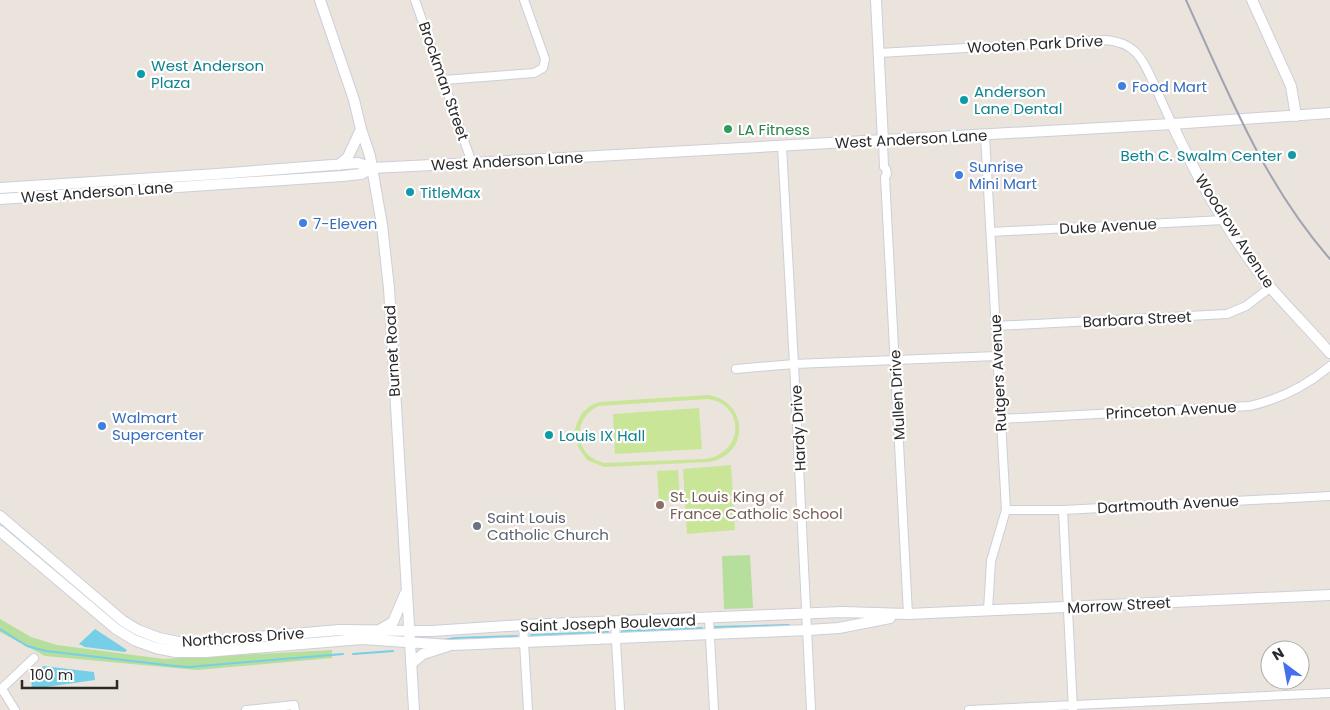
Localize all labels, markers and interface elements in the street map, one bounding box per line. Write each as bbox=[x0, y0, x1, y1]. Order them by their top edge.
street label: Brockman Street bbox=[414, 19, 474, 143]
street label: Wooten Park Drive bbox=[967, 30, 1103, 58]
place label: West Anderson Plaza bbox=[151, 55, 264, 93]
marker: West Anderson Plaza bbox=[135, 68, 147, 80]
place label: Food Mart bbox=[1132, 76, 1207, 97]
marker: Food Mart bbox=[1116, 80, 1128, 92]
place label: Anderson Lane Dental bbox=[974, 81, 1062, 119]
marker: Anderson Lane Dental bbox=[958, 94, 970, 106]
place label: LA Fitness bbox=[738, 119, 810, 140]
marker: LA Fitness bbox=[722, 123, 734, 135]
street label: West Anderson Lane bbox=[834, 125, 988, 153]
place label: Beth C. Swalm Center bbox=[1120, 145, 1282, 166]
street label: West Anderson Lane bbox=[430, 147, 584, 175]
marker: Beth C. Swalm Center bbox=[1286, 149, 1298, 161]
place label: Sunrise Mini Mart bbox=[969, 156, 1037, 194]
marker: Sunrise Mini Mart bbox=[953, 169, 965, 181]
street label: Woodrow Avenue bbox=[1190, 170, 1280, 292]
street label: West Anderson Lane bbox=[20, 176, 174, 208]
place label: TitleMax bbox=[420, 182, 481, 203]
marker: TitleMax bbox=[404, 186, 416, 198]
place label: 7-Eleven bbox=[313, 213, 377, 234]
street label: Duke Avenue bbox=[1059, 213, 1157, 239]
marker: 7-Eleven bbox=[297, 217, 309, 229]
street label: Burnet Road bbox=[379, 305, 405, 397]
street label: Barbara Street bbox=[1082, 306, 1192, 332]
street label: Rutgers Avenue bbox=[984, 314, 1012, 432]
street label: Mullen Drive bbox=[884, 349, 910, 441]
street label: Hardy Drive bbox=[785, 384, 811, 472]
street label: Princeton Avenue bbox=[1105, 396, 1237, 424]
place label: Walmart Supercenter bbox=[112, 407, 204, 445]
marker: Walmart Supercenter bbox=[96, 420, 108, 432]
place label: Louis IX Hall bbox=[559, 425, 645, 446]
marker: Louis IX Hall bbox=[543, 429, 555, 441]
place label: St. Louis King of France Catholic School bbox=[670, 486, 843, 524]
street label: Dartmouth Avenue bbox=[1097, 490, 1239, 518]
marker: St. Louis King of France Catholic School bbox=[654, 499, 666, 511]
place label: Saint Louis Catholic Church bbox=[487, 507, 609, 545]
marker: Saint Louis Catholic Church bbox=[471, 520, 483, 532]
street label: Morrow Street bbox=[1067, 592, 1171, 618]
street label: Saint Joseph Boulevard bbox=[520, 609, 696, 637]
street label: Northcross Drive bbox=[181, 622, 305, 652]
north arrow bbox=[1260, 640, 1310, 690]
text: N bbox=[1268, 643, 1288, 665]
scale bar bbox=[22, 658, 118, 690]
text: 100 m bbox=[30, 664, 73, 685]

